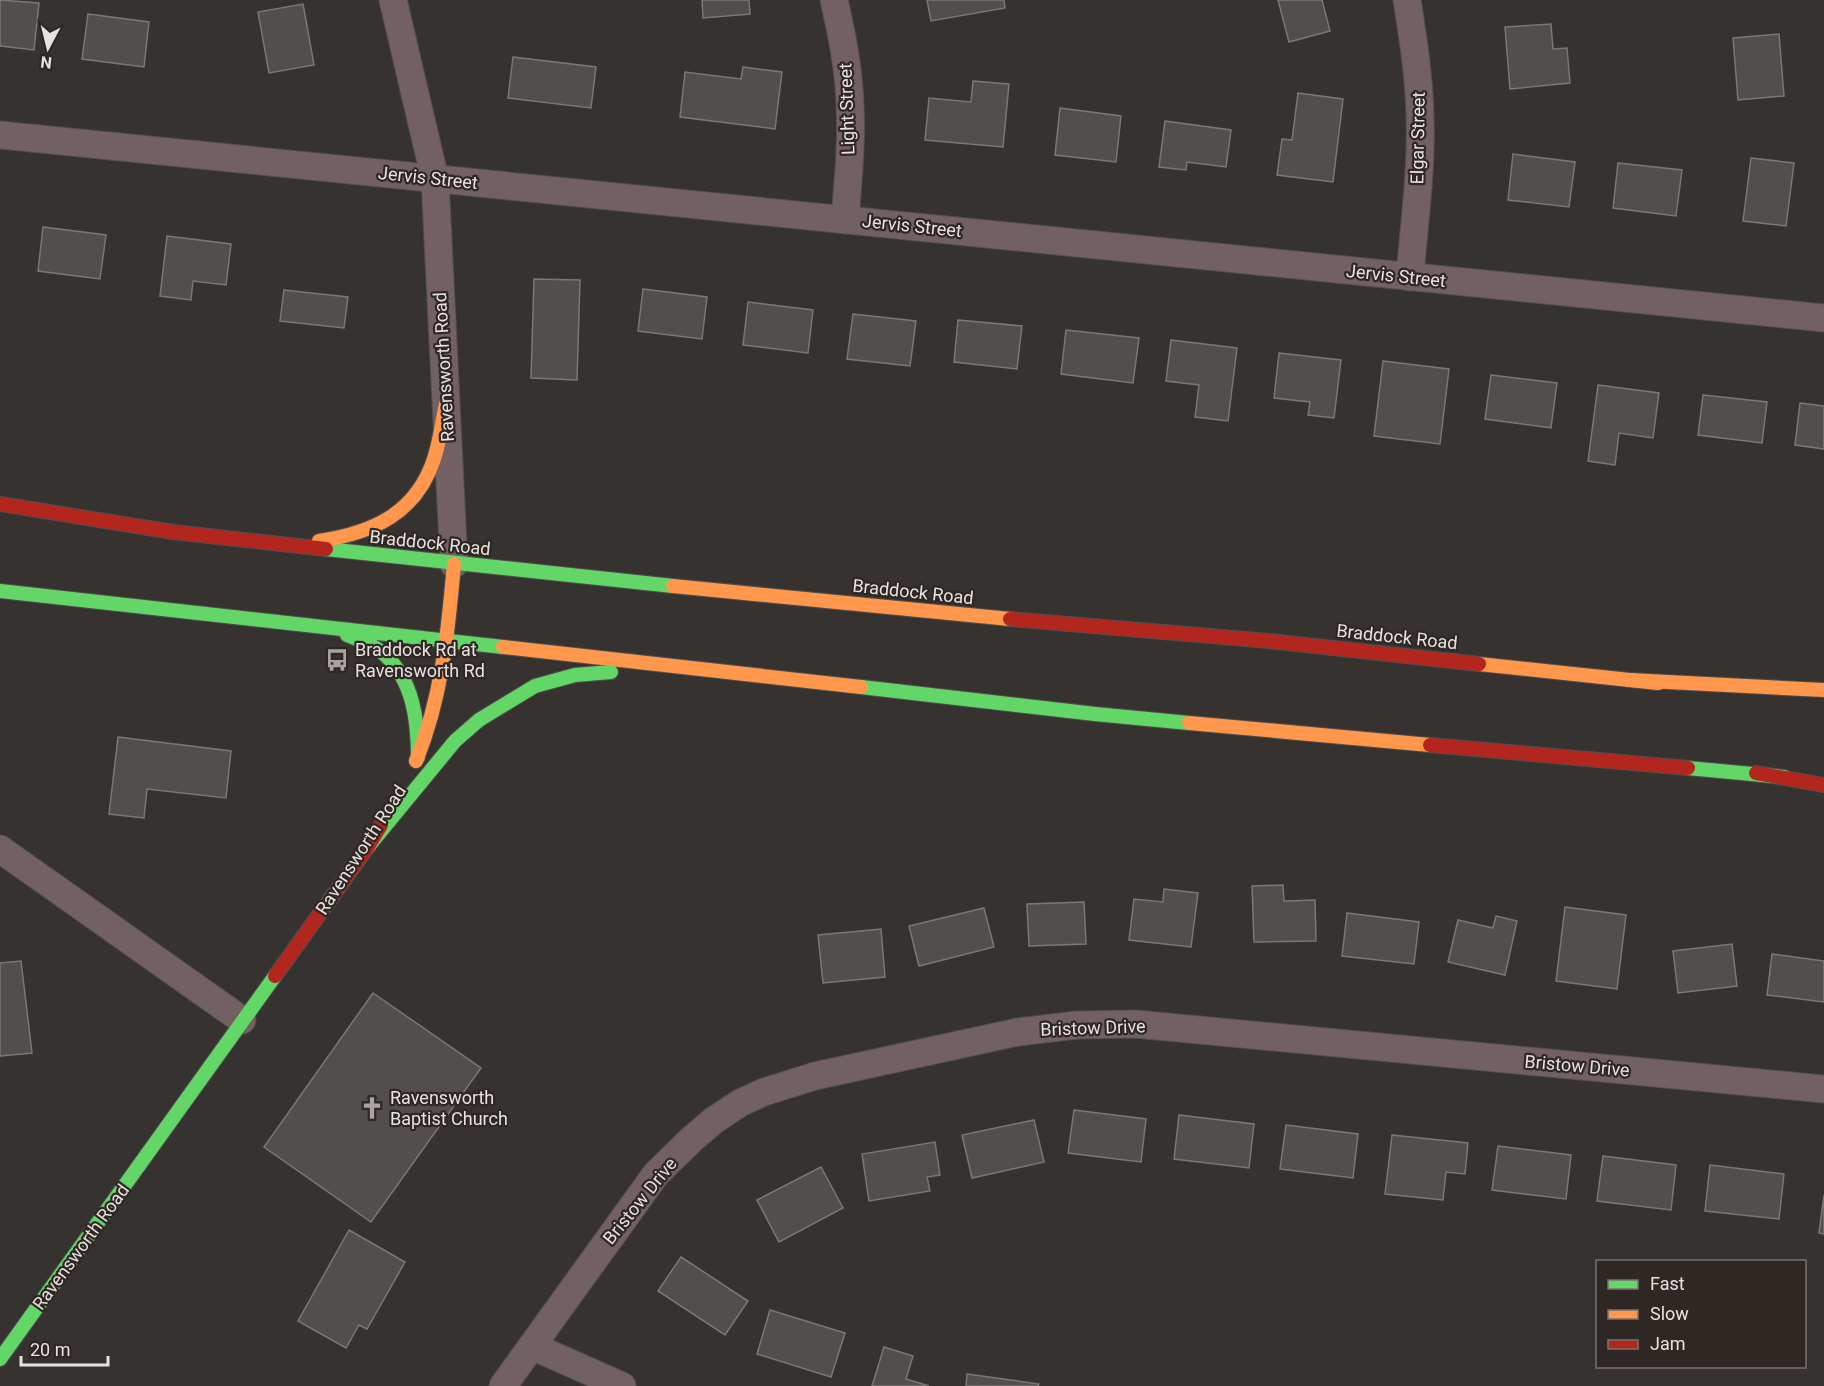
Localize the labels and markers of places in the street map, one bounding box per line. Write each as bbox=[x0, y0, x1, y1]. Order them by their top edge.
place label: Braddock Rd at Ravensworth Rd bbox=[355, 639, 485, 681]
bus stop icon: Braddock Rd at Ravensworth Rd bbox=[324, 647, 350, 673]
place label: Ravensworth Baptist Church bbox=[390, 1087, 508, 1129]
church icon: Ravensworth Baptist Church bbox=[359, 1095, 385, 1121]

